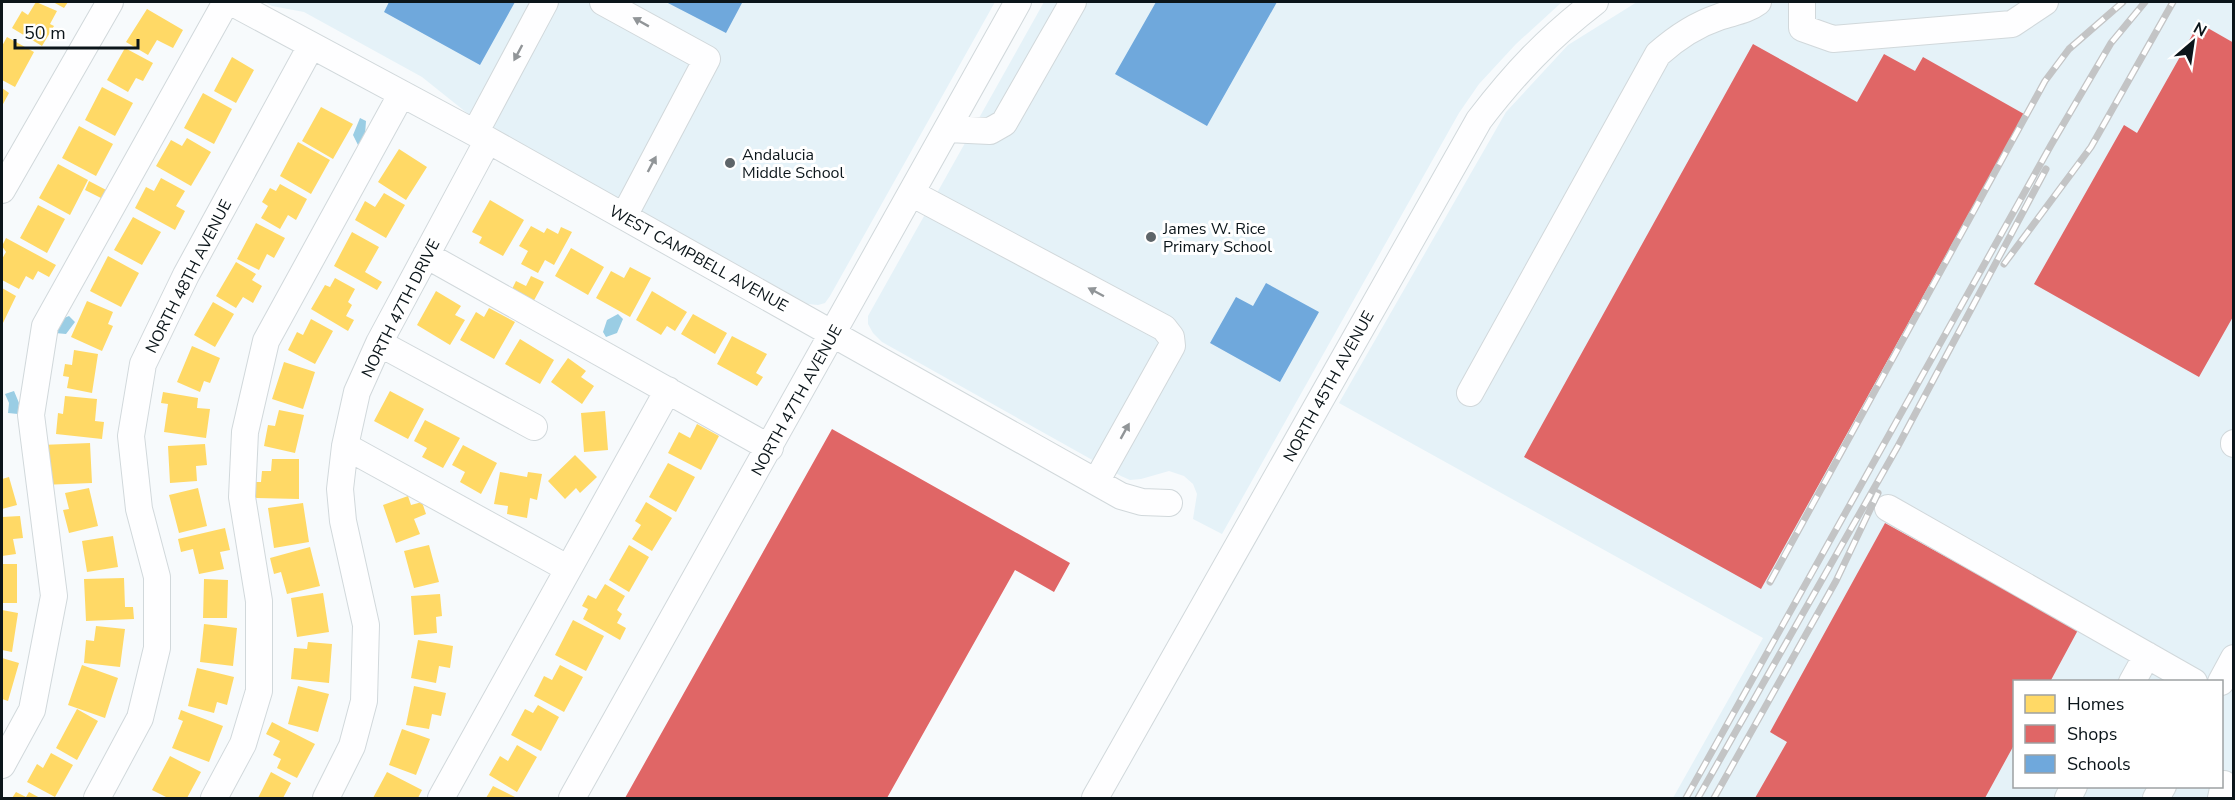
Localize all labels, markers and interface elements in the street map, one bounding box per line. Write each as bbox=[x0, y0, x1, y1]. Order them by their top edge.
scale bar bbox=[15, 12, 138, 50]
north arrow bbox=[2163, 12, 2223, 72]
one-way arrow bbox=[632, 17, 649, 27]
text: N bbox=[2189, 17, 2210, 42]
text: 50 m bbox=[24, 21, 66, 45]
one-way arrow bbox=[513, 45, 523, 62]
place label: Andalucia Middle School bbox=[742, 144, 844, 184]
one-way arrow bbox=[647, 155, 657, 172]
marker: Andalucia Middle School bbox=[723, 156, 737, 170]
street label: NORTH 48TH AVENUE bbox=[141, 196, 237, 357]
street label: WEST CAMPBELL AVENUE bbox=[605, 200, 792, 317]
place label: James W. Rice Primary School bbox=[1162, 218, 1272, 258]
marker: James W. Rice Primary School bbox=[1144, 230, 1158, 244]
street label: NORTH 47TH DRIVE bbox=[356, 235, 445, 381]
one-way arrow bbox=[1087, 287, 1104, 297]
street label: NORTH 45TH AVENUE bbox=[1278, 307, 1380, 466]
street label: NORTH 47TH AVENUE bbox=[746, 321, 848, 480]
one-way arrow bbox=[1119, 423, 1130, 439]
legend bbox=[2013, 680, 2223, 788]
text: Homes bbox=[2067, 692, 2124, 716]
text: Shops bbox=[2067, 722, 2117, 746]
text: Schools bbox=[2067, 752, 2131, 776]

